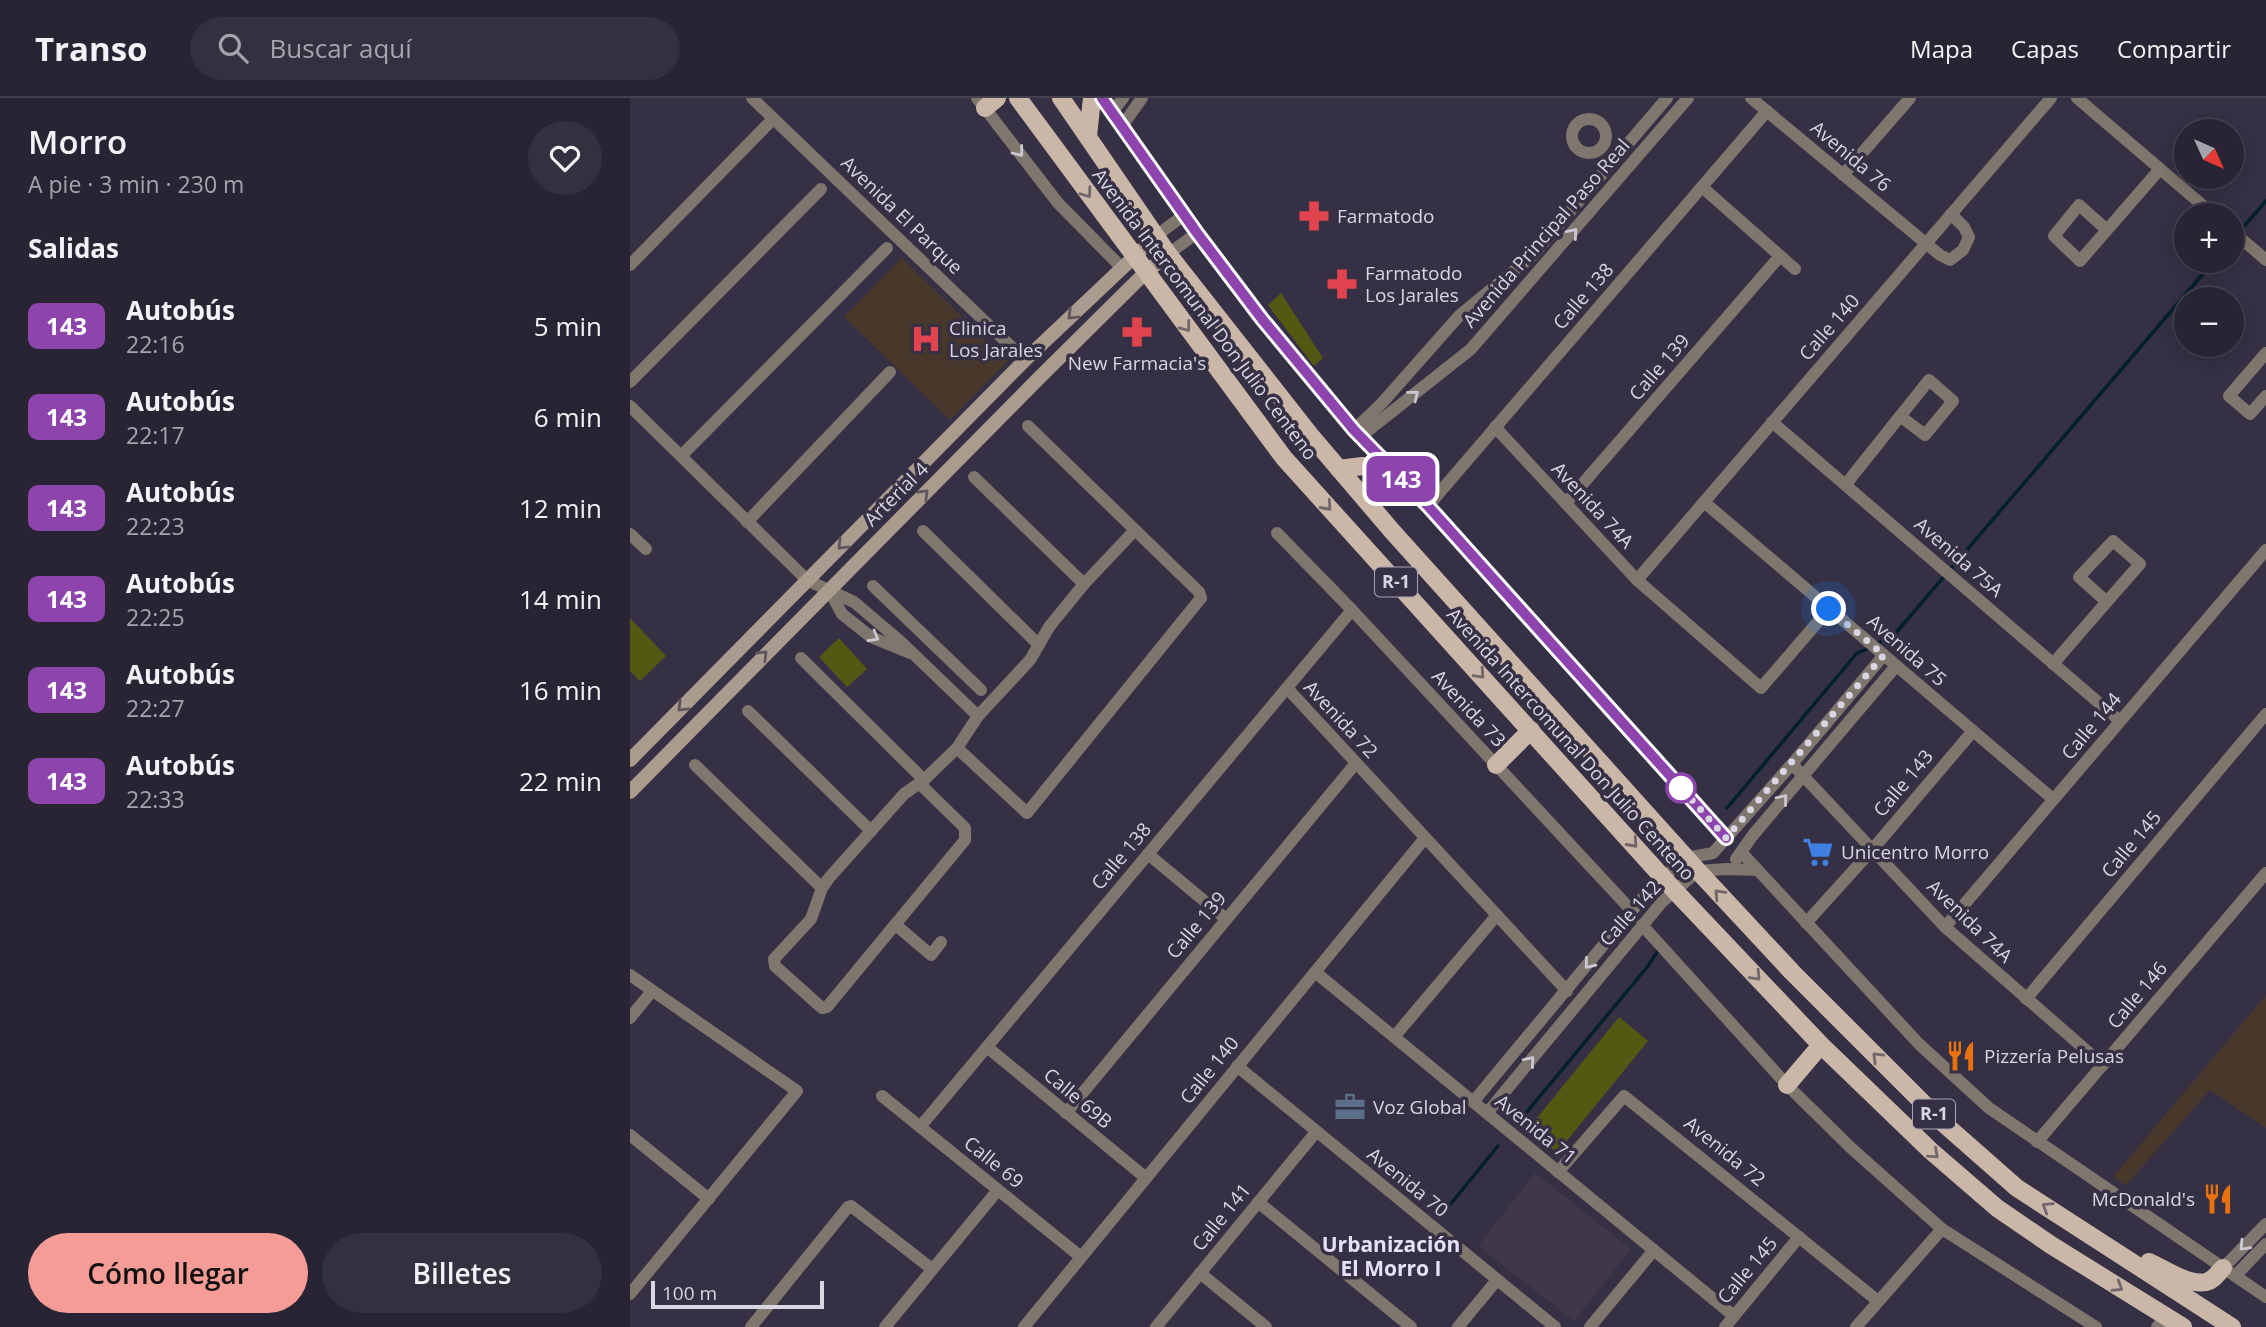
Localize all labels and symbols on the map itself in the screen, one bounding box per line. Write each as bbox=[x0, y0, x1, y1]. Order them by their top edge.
street label: Avenida 76 bbox=[1805, 115, 1897, 197]
north arrow bbox=[2174, 119, 2244, 189]
street label: Avenida Principal Paso Real bbox=[1457, 133, 1635, 333]
one-way arrow bbox=[1011, 144, 1023, 157]
street label: Avenida El Parque bbox=[836, 150, 968, 280]
street label: Avenida Intercomunal Don Julio Centeno bbox=[1087, 163, 1323, 465]
one-way arrow bbox=[1079, 185, 1092, 198]
pharmacy icon: Farmatodo bbox=[1297, 199, 1331, 233]
place label: Farmatodo bbox=[1337, 203, 1435, 229]
one-way arrow bbox=[1565, 228, 1577, 241]
street label: Calle 138 bbox=[1547, 257, 1619, 335]
place label: Farmatodo Los Jarales bbox=[1365, 260, 1463, 308]
pharmacy icon: Farmatodo Los Jarales bbox=[1325, 267, 1359, 301]
street label: Calle 140 bbox=[1793, 288, 1865, 366]
one-way arrow bbox=[1067, 306, 1080, 319]
place label: Clinica Los Jarales bbox=[949, 315, 1043, 363]
pharmacy icon: New Farmacia's bbox=[1120, 315, 1154, 349]
one-way arrow bbox=[1178, 319, 1191, 332]
hospital icon: Clinica Los Jarales bbox=[909, 322, 943, 356]
street label: Calle 139 bbox=[1623, 328, 1695, 406]
place label: New Farmacia's bbox=[1068, 350, 1206, 376]
one-way arrow bbox=[1406, 390, 1418, 403]
street label: Arterial 4 bbox=[858, 456, 934, 532]
line badge: 143 bbox=[1361, 456, 1441, 502]
street label: Avenida 74A bbox=[1546, 456, 1640, 554]
one-way arrow bbox=[915, 489, 928, 502]
one-way arrow bbox=[1319, 498, 1331, 511]
street label: Avenida 75A bbox=[1909, 511, 2009, 603]
one-way arrow bbox=[838, 537, 850, 549]
road number: R-1 bbox=[1375, 568, 1417, 596]
your location bbox=[1811, 591, 1846, 626]
street label: Avenida Intercomunal Don Julio Centeno bbox=[1441, 602, 1701, 886]
street label: Avenida 75 bbox=[1862, 608, 1952, 692]
one-way arrow bbox=[867, 629, 880, 642]
one-way arrow bbox=[755, 651, 767, 663]
street label: Avenida 73 bbox=[1426, 663, 1512, 753]
one-way arrow bbox=[1472, 666, 1484, 679]
street label: Avenida 72 bbox=[1298, 674, 1384, 764]
street label: Calle 144 bbox=[2055, 687, 2127, 765]
one-way arrow bbox=[678, 699, 691, 712]
street label: Calle 143 bbox=[1867, 744, 1939, 822]
unlabelled marker bbox=[1666, 773, 1696, 803]
one-way arrow bbox=[1775, 795, 1787, 808]
street label: Calle 145 bbox=[2095, 805, 2167, 883]
street label: Calle 138 bbox=[1085, 817, 1157, 895]
one-way arrow bbox=[1624, 835, 1637, 848]
supermarket icon: Unicentro Morro bbox=[1801, 835, 1835, 869]
place label: Unicentro Morro bbox=[1841, 839, 1989, 865]
street label: Calle 142 bbox=[1593, 874, 1667, 952]
street label: Avenida 74A bbox=[1922, 874, 2018, 968]
street label: Calle 139 bbox=[1160, 886, 1232, 964]
one-way arrow bbox=[1715, 889, 1727, 902]
street label: Calle 146 bbox=[2101, 956, 2173, 1034]
one-way arrow bbox=[1584, 957, 1597, 969]
one-way arrow bbox=[1747, 968, 1760, 981]
street label: Calle 140 bbox=[1174, 1031, 1244, 1109]
restaurant icon: Pizzería Pelusas bbox=[1944, 1039, 1978, 1073]
place label: Pizzería Pelusas bbox=[1984, 1043, 2124, 1069]
one-way arrow bbox=[1873, 1053, 1885, 1065]
one-way arrow bbox=[1522, 1056, 1534, 1069]
street label: Calle 69B bbox=[1038, 1062, 1118, 1134]
street label: Avenida 71 bbox=[1490, 1088, 1582, 1170]
office icon: Voz Global bbox=[1333, 1090, 1367, 1124]
place label: Voz Global bbox=[1373, 1094, 1467, 1120]
road number: R-1 bbox=[1913, 1099, 1955, 1128]
street label: Avenida 72 bbox=[1679, 1110, 1771, 1192]
street label: Calle 69 bbox=[959, 1130, 1029, 1194]
street label: Avenida 70 bbox=[1362, 1141, 1454, 1223]
one-way arrow bbox=[1926, 1146, 1939, 1158]
street label: Calle 141 bbox=[1186, 1178, 1256, 1256]
restaurant icon: McDonald's bbox=[2201, 1182, 2235, 1216]
place label: McDonald's bbox=[2092, 1186, 2195, 1212]
one-way arrow bbox=[2042, 1202, 2055, 1215]
district label: Urbanización El Morro I bbox=[1322, 1230, 1460, 1282]
street label: Calle 145 bbox=[1711, 1231, 1783, 1309]
one-way arrow bbox=[2240, 1238, 2253, 1251]
scale bar bbox=[651, 1278, 824, 1310]
one-way arrow bbox=[2111, 1278, 2124, 1291]

